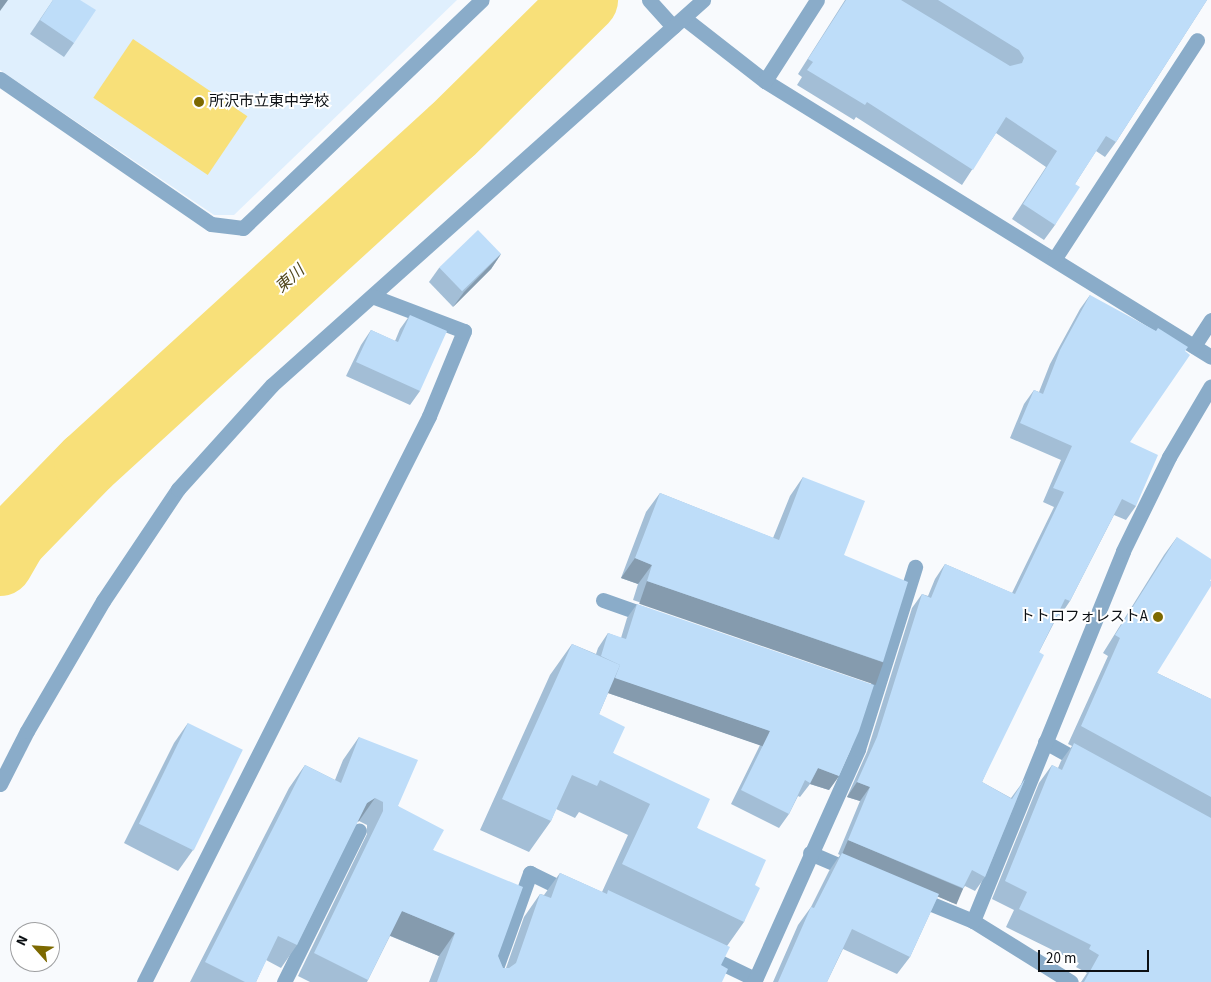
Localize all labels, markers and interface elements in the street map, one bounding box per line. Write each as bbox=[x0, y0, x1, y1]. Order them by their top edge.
place label: 所沢市立東中学校 bbox=[209, 93, 329, 111]
marker: 所沢市立東中学校 bbox=[193, 96, 205, 108]
water label: 東川 bbox=[272, 261, 308, 297]
place label: トトロフォレストA bbox=[1020, 608, 1148, 626]
marker: トトロフォレストA bbox=[1152, 611, 1164, 623]
north arrow bbox=[10, 922, 60, 972]
text: N bbox=[11, 932, 33, 949]
scale bar bbox=[1041, 940, 1152, 972]
text: 20 m bbox=[1046, 948, 1076, 969]

